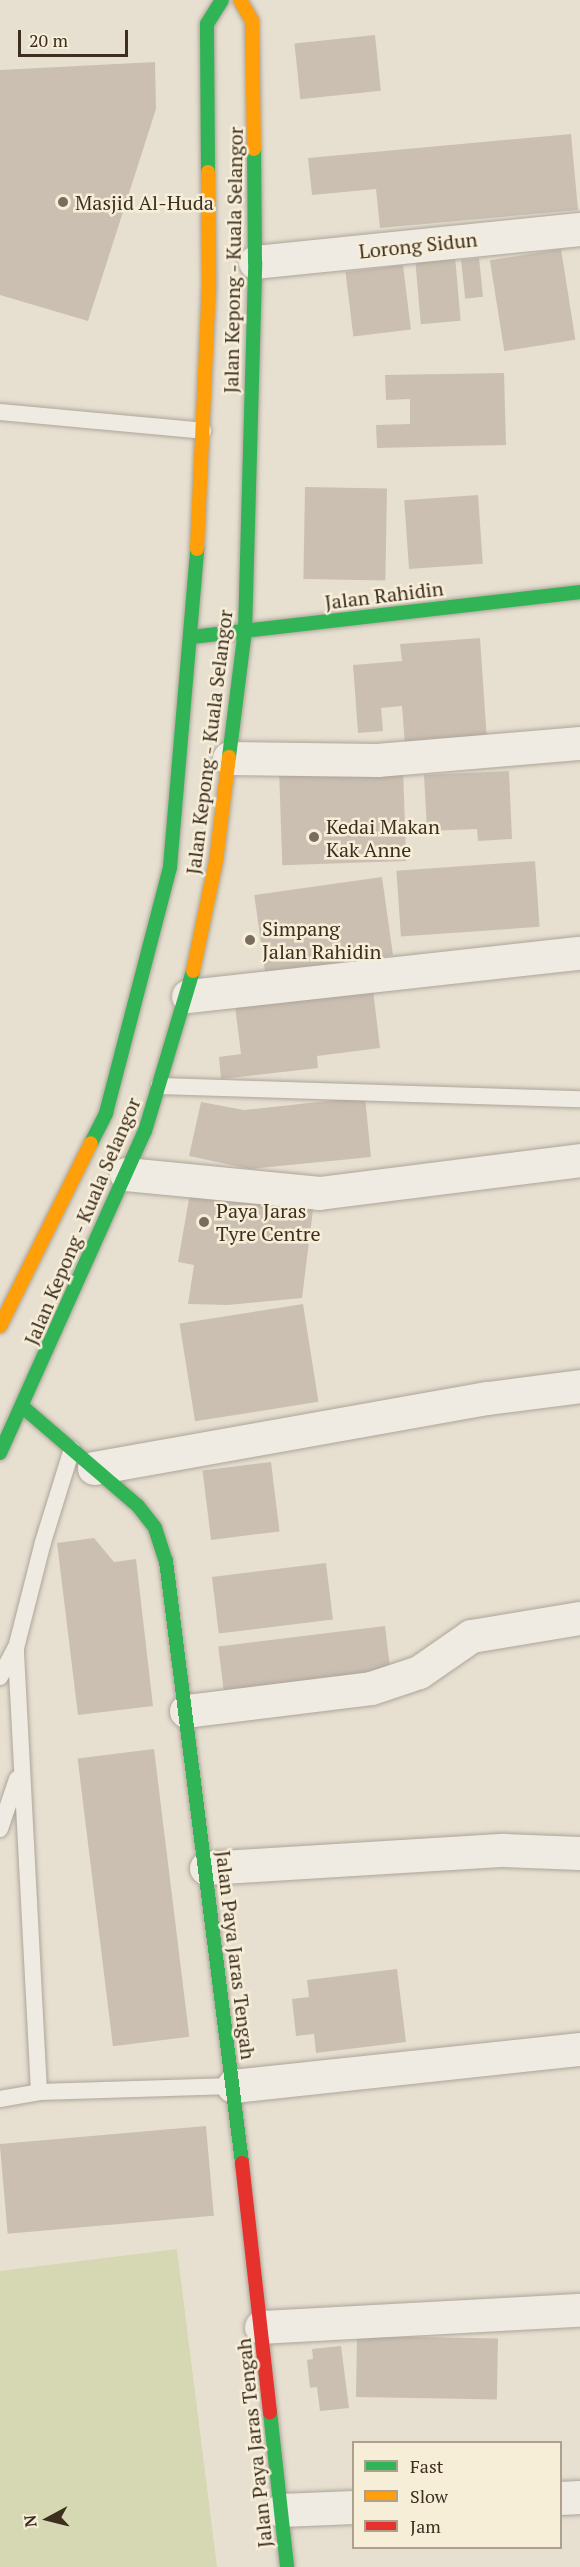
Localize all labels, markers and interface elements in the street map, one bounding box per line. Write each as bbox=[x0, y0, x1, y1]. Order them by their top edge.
scale bar bbox=[21, 18, 130, 56]
text: 20 m bbox=[29, 28, 68, 52]
street label: Jalan Kepong - Kuala Selangor bbox=[219, 126, 247, 394]
place label: Masjid Al-Huda bbox=[75, 190, 214, 214]
marker: Masjid Al-Huda bbox=[56, 195, 70, 209]
street label: Lorong Sidun bbox=[357, 227, 479, 263]
street label: Jalan Rahidin bbox=[323, 576, 445, 614]
street label: Jalan Kepong - Kuala Selangor bbox=[181, 607, 237, 877]
place label: Kedai Makan Kak Anne bbox=[326, 814, 440, 861]
marker: Kedai Makan Kak Anne bbox=[307, 830, 321, 844]
place label: Simpang Jalan Rahidin bbox=[262, 916, 381, 963]
marker: Simpang Jalan Rahidin bbox=[243, 933, 257, 947]
street label: Jalan Kepong - Kuala Selangor bbox=[19, 1093, 145, 1349]
place label: Paya Jaras Tyre Centre bbox=[216, 1198, 321, 1245]
marker: Paya Jaras Tyre Centre bbox=[197, 1215, 211, 1229]
street label: Jalan Paya Jaras Tengah bbox=[211, 1849, 261, 2061]
street label: Jalan Paya Jaras Tengah bbox=[231, 2337, 277, 2549]
legend bbox=[352, 2441, 562, 2549]
text: Fast bbox=[410, 2454, 443, 2478]
text: Slow bbox=[410, 2484, 448, 2508]
north arrow bbox=[18, 2489, 78, 2549]
text: N bbox=[18, 2514, 42, 2529]
text: Jam bbox=[410, 2514, 441, 2538]

